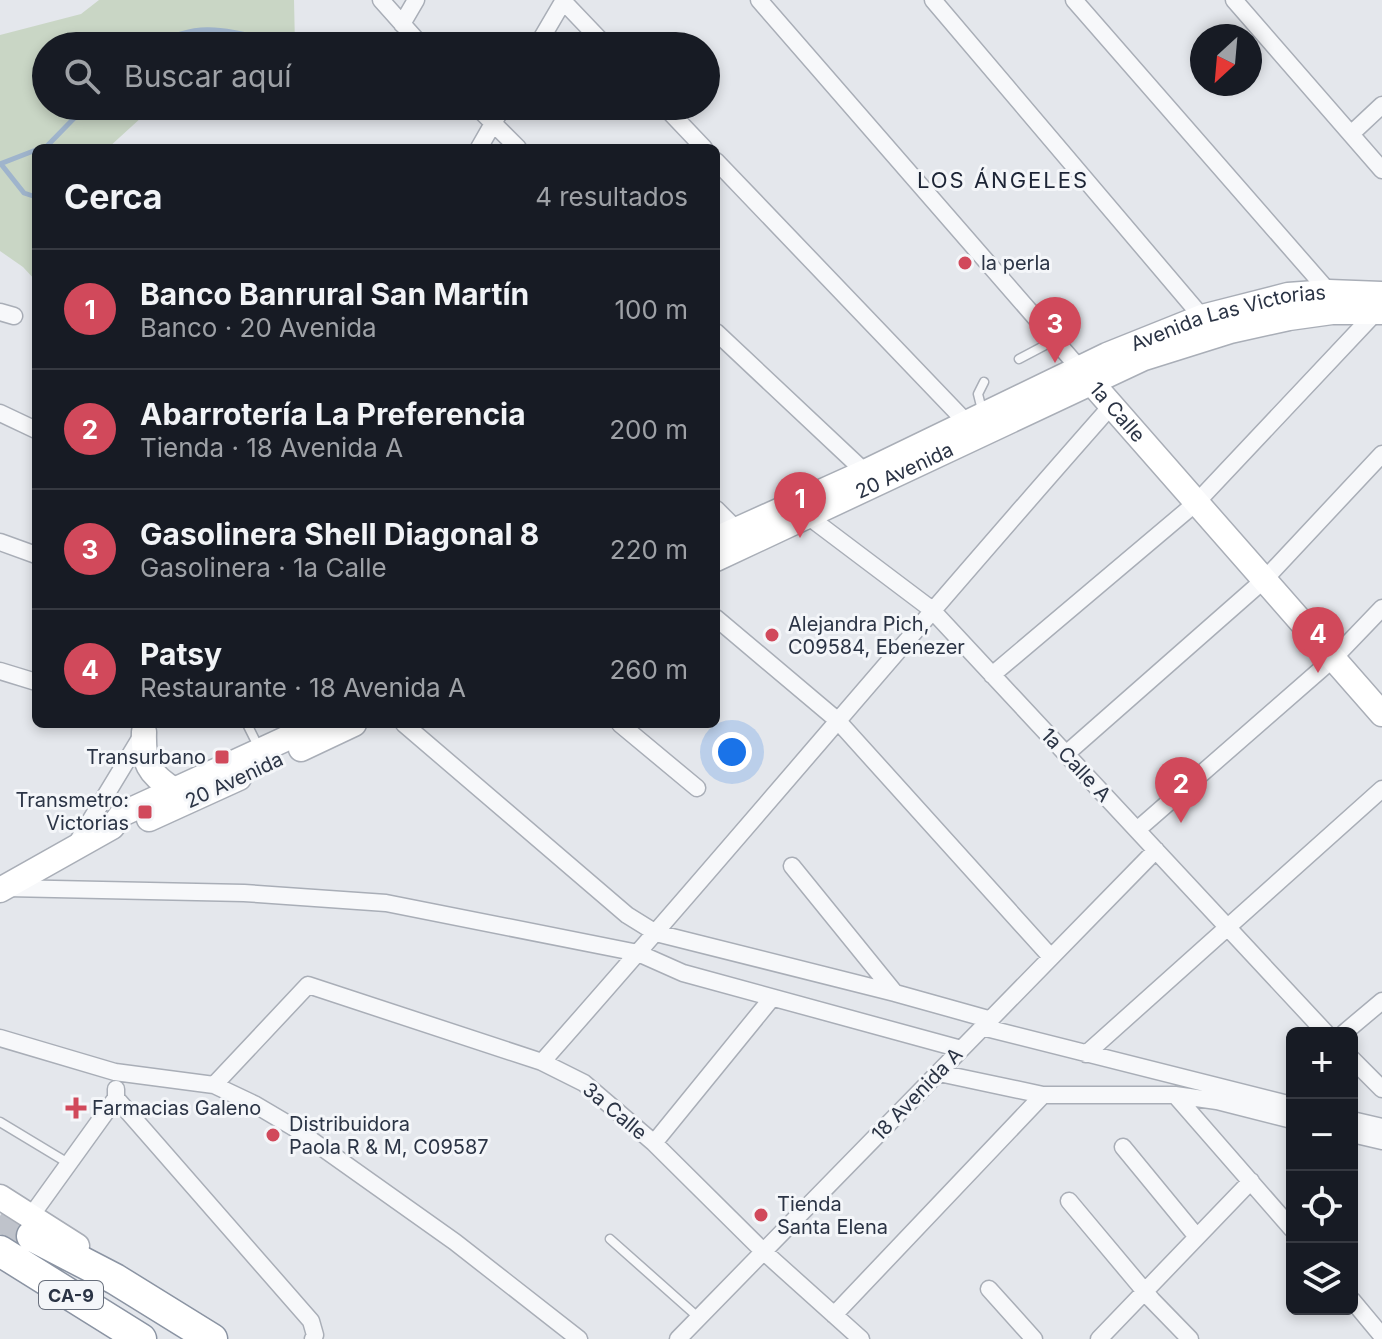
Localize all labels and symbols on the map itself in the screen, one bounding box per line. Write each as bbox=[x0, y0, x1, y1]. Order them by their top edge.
north arrow bbox=[1190, 24, 1262, 96]
district label: LOS ÁNGELES bbox=[917, 167, 1089, 193]
place label: la perla bbox=[981, 251, 1051, 275]
marker: la perla bbox=[956, 254, 974, 272]
street label: Avenida Las Victorias bbox=[1127, 280, 1327, 356]
pin: 3 bbox=[1029, 297, 1081, 363]
street label: 1a Calle bbox=[1084, 377, 1150, 447]
street label: 20 Avenida bbox=[851, 437, 957, 504]
pin: 1 bbox=[774, 472, 826, 538]
pin: 4 bbox=[1292, 607, 1344, 673]
place label: Alejandra Pich, C09584, Ebenezer bbox=[788, 612, 965, 659]
marker: Alejandra Pich, C09584, Ebenezer bbox=[763, 626, 781, 644]
street label: 1a Calle A bbox=[1036, 723, 1116, 807]
your location bbox=[712, 732, 752, 772]
place label: Transurbano bbox=[86, 745, 206, 769]
street label: 20 Avenida bbox=[181, 747, 287, 813]
marker: Transurbano bbox=[213, 748, 231, 766]
pin: 2 bbox=[1155, 757, 1207, 823]
place label: Transmetro: Victorias bbox=[15, 788, 129, 835]
marker: Transmetro: Victorias bbox=[136, 803, 154, 821]
street label: 18 Avenida A bbox=[866, 1042, 968, 1146]
street label: 3a Calle bbox=[578, 1077, 652, 1145]
place label: Farmacias Galeno bbox=[92, 1096, 261, 1120]
marker: Farmacias Galeno bbox=[67, 1099, 85, 1117]
place label: Distribuidora Paola R & M, C09587 bbox=[289, 1112, 489, 1159]
marker: Distribuidora Paola R & M, C09587 bbox=[264, 1126, 282, 1144]
place label: Tienda Santa Elena bbox=[777, 1192, 888, 1239]
marker: Tienda Santa Elena bbox=[752, 1206, 770, 1224]
road number: CA-9 bbox=[39, 1281, 103, 1309]

